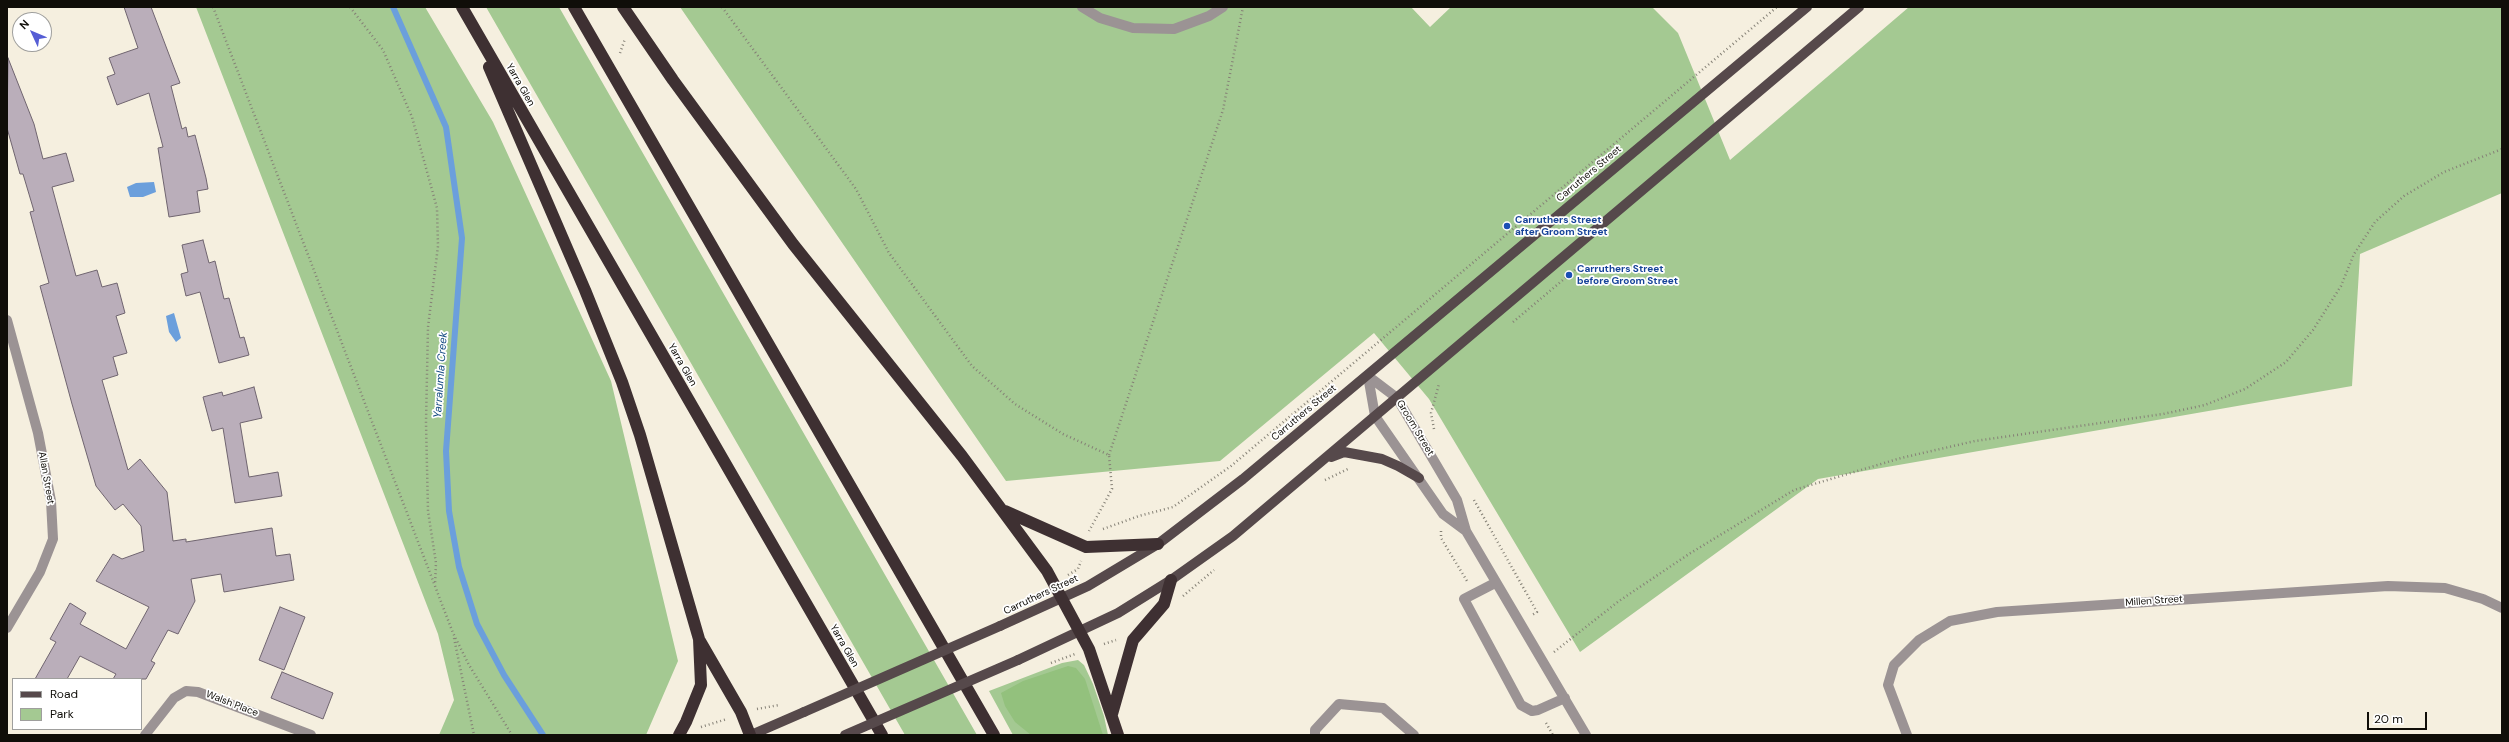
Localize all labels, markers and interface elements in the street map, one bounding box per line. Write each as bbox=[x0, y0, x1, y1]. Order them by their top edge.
north arrow bbox=[12, 12, 52, 52]
text: N bbox=[16, 17, 32, 32]
street label: Yarra Glen bbox=[503, 62, 537, 108]
street label: Carruthers Street bbox=[1554, 143, 1624, 205]
place label: Carruthers Street after Groom Street bbox=[1515, 214, 1608, 238]
marker: Carruthers Street after Groom Street bbox=[1502, 221, 1512, 231]
place label: Carruthers Street before Groom Street bbox=[1577, 263, 1678, 286]
marker: Carruthers Street before Groom Street bbox=[1564, 270, 1574, 280]
water label: Yarralumla Creek bbox=[431, 332, 451, 418]
street label: Yarra Glen bbox=[665, 342, 699, 388]
street label: Carruthers Street bbox=[1269, 382, 1339, 444]
street label: Groom Street bbox=[1394, 398, 1436, 458]
street label: Allan Street bbox=[35, 451, 57, 505]
street label: Carruthers Street bbox=[1002, 572, 1080, 618]
street label: Millen Street bbox=[2125, 593, 2183, 609]
street label: Yarra Glen bbox=[827, 623, 861, 669]
legend bbox=[12, 678, 142, 730]
text: Road bbox=[50, 686, 78, 702]
street label: Walsh Place bbox=[204, 689, 260, 719]
scale bar bbox=[2369, 704, 2429, 730]
text: Park bbox=[50, 706, 74, 722]
text: 20 m bbox=[2374, 711, 2403, 727]

